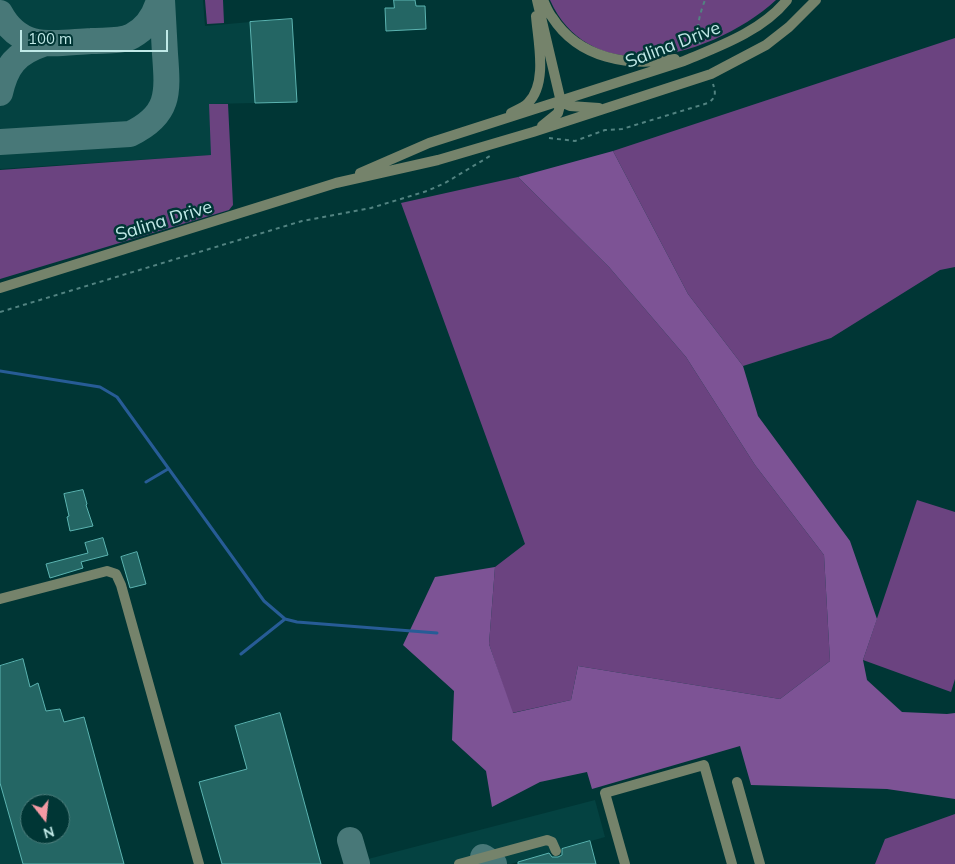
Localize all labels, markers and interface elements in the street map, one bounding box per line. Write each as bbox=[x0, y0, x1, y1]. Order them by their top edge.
street label: Salina Drive bbox=[622, 17, 724, 73]
scale bar bbox=[22, 20, 170, 52]
text: 100 m bbox=[28, 29, 72, 48]
street label: Salina Drive bbox=[113, 196, 215, 246]
north arrow bbox=[20, 794, 70, 844]
text: N bbox=[41, 822, 56, 843]

